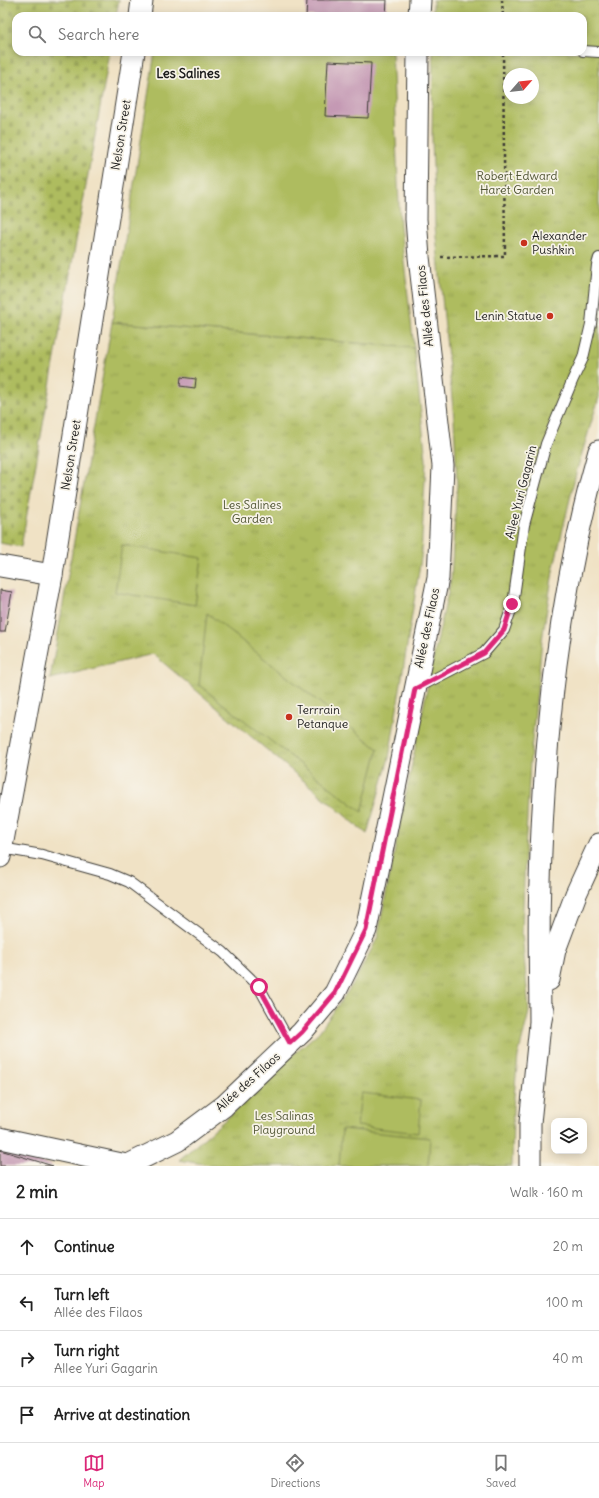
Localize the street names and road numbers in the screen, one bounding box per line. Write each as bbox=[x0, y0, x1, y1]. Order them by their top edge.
street label: Nelson Street bbox=[108, 98, 133, 171]
street label: Allée des Filaos bbox=[413, 265, 436, 348]
street label: Nelson Street bbox=[58, 418, 83, 491]
street label: Allee Yuri Gagarin bbox=[502, 444, 539, 540]
street label: Allée des Filaos bbox=[411, 586, 442, 669]
street label: Allée des Filaos bbox=[212, 1049, 283, 1115]

